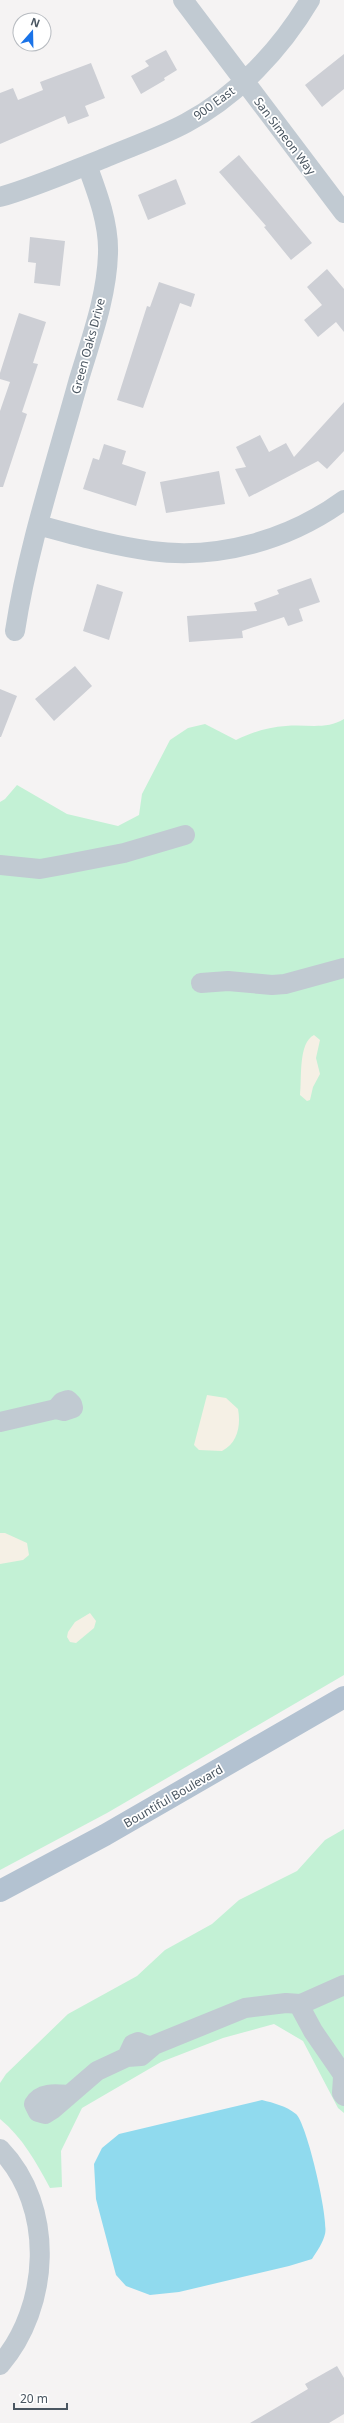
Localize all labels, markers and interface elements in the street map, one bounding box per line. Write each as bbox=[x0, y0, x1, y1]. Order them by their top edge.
north arrow bbox=[12, 12, 52, 52]
text: N bbox=[29, 14, 42, 31]
street label: 900 East bbox=[190, 82, 239, 124]
street label: San Simeon Way bbox=[250, 94, 320, 179]
street label: Green Oaks Drive bbox=[67, 296, 109, 396]
street label: Bountiful Boulevard bbox=[120, 1761, 226, 1831]
scale bar bbox=[14, 2385, 67, 2411]
text: 20 m bbox=[20, 2390, 48, 2407]

